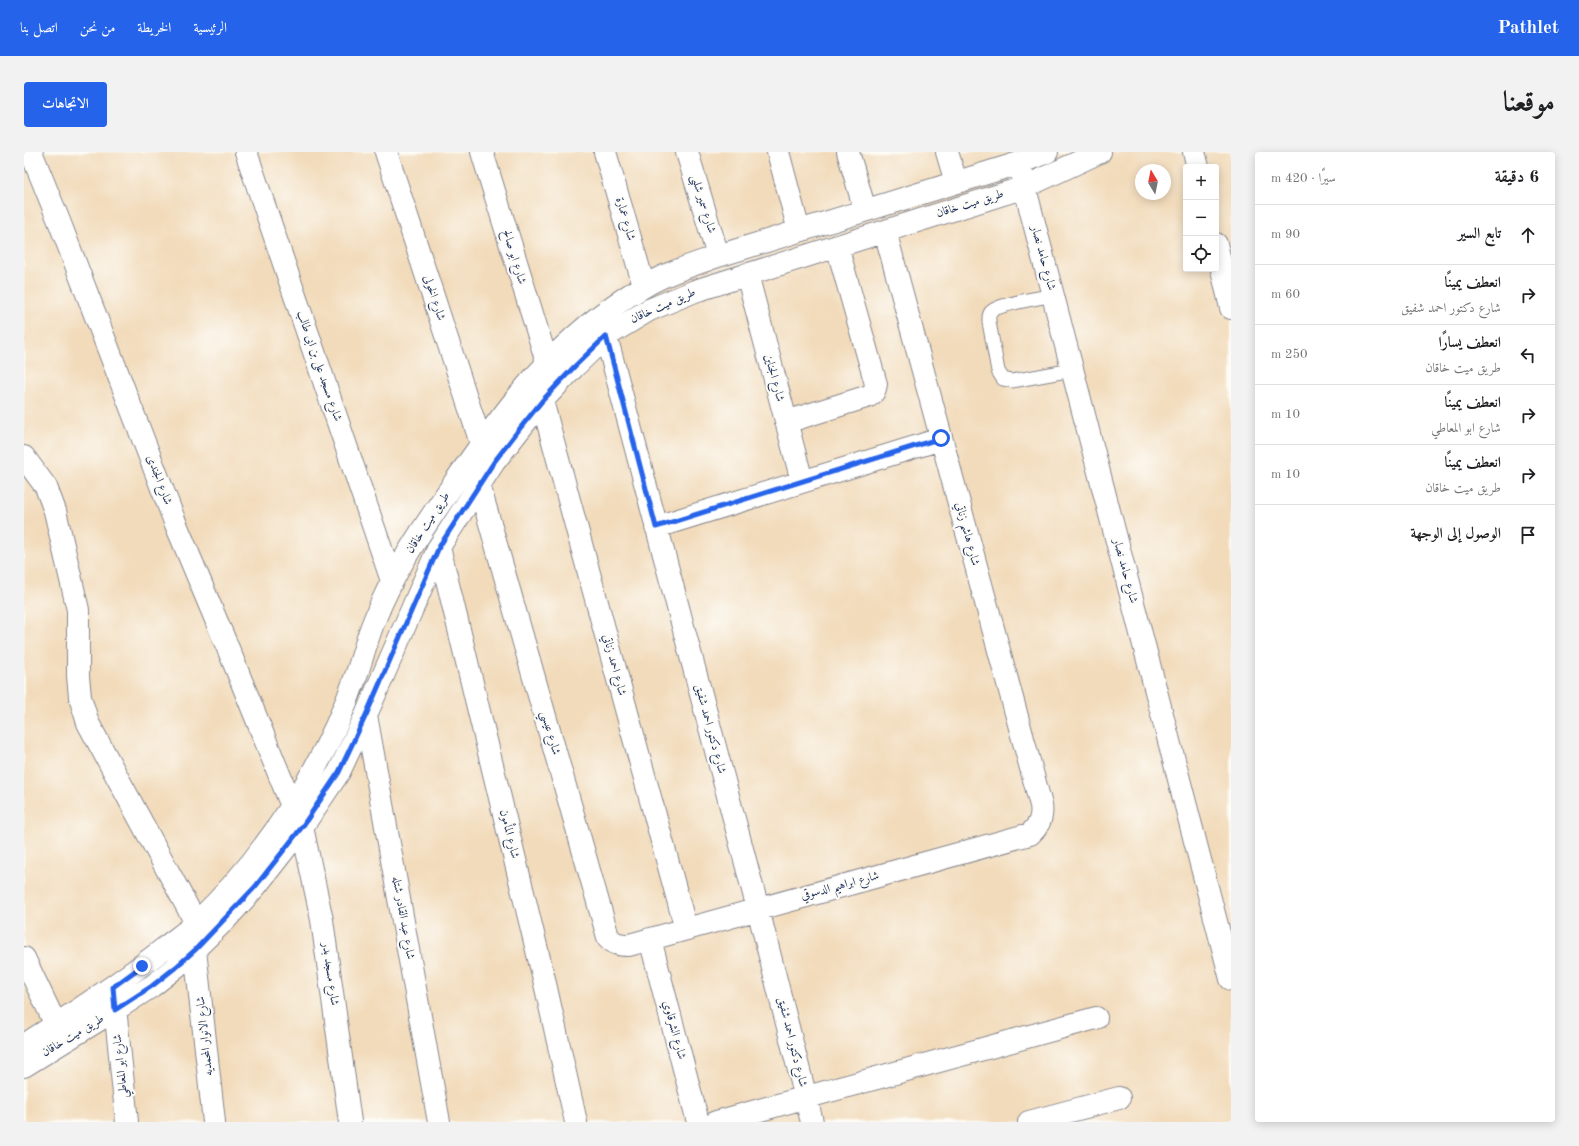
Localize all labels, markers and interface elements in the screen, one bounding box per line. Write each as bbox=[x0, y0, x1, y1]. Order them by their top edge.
text: Pathlet bbox=[1498, 19, 1559, 38]
text: اتصل بنا bbox=[20, 21, 58, 35]
text: من نحن bbox=[80, 21, 115, 35]
text: الخريطة bbox=[137, 21, 171, 35]
text: الرئيسية bbox=[193, 21, 227, 35]
button: الاتجاهات bbox=[24, 82, 107, 127]
text: موقعنا bbox=[1503, 90, 1555, 118]
north arrow bbox=[1135, 164, 1171, 200]
map controls bbox=[1183, 164, 1219, 272]
button: + bbox=[1183, 164, 1219, 200]
text: 6 دقيقة bbox=[1495, 169, 1539, 186]
text: سيرًا · 420 m bbox=[1271, 172, 1336, 185]
street label: شارع سمير شلبى bbox=[685, 173, 718, 236]
street label: طريق ميت خاقان bbox=[935, 188, 1006, 221]
street label: شارع عمارة bbox=[609, 196, 637, 243]
button: − bbox=[1183, 200, 1219, 236]
street label: شارع حامد نصار bbox=[1024, 223, 1057, 293]
icon: ahead bbox=[1517, 224, 1539, 246]
text: تابع السير bbox=[1458, 227, 1501, 242]
street label: شارع ابو صالح bbox=[496, 228, 528, 287]
text: 90 m bbox=[1271, 228, 1300, 241]
button: locate bbox=[1183, 236, 1219, 272]
street label: شارع الخولى bbox=[417, 274, 447, 324]
text: انعطف يمينًا bbox=[1445, 276, 1501, 291]
icon: right bbox=[1517, 284, 1539, 306]
street label: طريق ميت خاقان bbox=[629, 286, 698, 327]
text: 60 m bbox=[1271, 288, 1300, 301]
text: شارع دكتور احمد شفيق bbox=[1401, 302, 1501, 315]
street label: شارع مسجد على بن ابى طالب bbox=[291, 309, 344, 424]
text: انعطف يسارًا bbox=[1439, 336, 1501, 351]
icon: left bbox=[1517, 344, 1539, 366]
text: 250 m bbox=[1271, 348, 1308, 361]
street label: شارع الجناين bbox=[758, 353, 786, 404]
text: طريق ميت خاقان bbox=[1425, 362, 1501, 375]
text: انعطف يمينًا bbox=[1445, 396, 1501, 411]
icon: right bbox=[1517, 404, 1539, 426]
text: 10 m bbox=[1271, 408, 1300, 421]
text: شارع ابو المعاطي bbox=[1431, 422, 1501, 435]
route start bbox=[932, 429, 950, 447]
street label: شارع الجندى bbox=[140, 454, 174, 508]
text: انعطف يمينًا bbox=[1445, 456, 1501, 471]
icon: right bbox=[1517, 464, 1539, 486]
text: 10 m bbox=[1271, 468, 1300, 481]
text: طريق ميت خاقان bbox=[1425, 482, 1501, 495]
street label: طريق ميت خاقان bbox=[404, 490, 453, 556]
street label: شارع هاشم زناتي bbox=[948, 501, 981, 569]
icon: arrive bbox=[1517, 524, 1539, 546]
text: الوصول إلى الوجهة bbox=[1410, 527, 1501, 542]
street label: شارع حامد نصار bbox=[1106, 536, 1139, 606]
street label: شارع احمد زناتي bbox=[596, 633, 628, 698]
street label: شارع دكتور احمد شفيق bbox=[688, 683, 729, 776]
street label: شارع عيسي bbox=[534, 710, 562, 758]
street label: شارع المأمون bbox=[493, 807, 524, 861]
street label: شارع ابراهيم الدسوقي bbox=[799, 869, 882, 907]
street label: شارع عبد القادر شتله bbox=[386, 875, 416, 961]
street label: شارع مسجد بدر bbox=[316, 941, 340, 1007]
route end bbox=[133, 957, 151, 975]
street label: شارع الانوار المحمديه bbox=[194, 995, 219, 1076]
street label: شارع دكتور احمد شفيق bbox=[771, 996, 810, 1089]
street label: شارع الشرقاوي bbox=[657, 999, 688, 1062]
street label: طريق ميت خاقان bbox=[40, 1013, 107, 1060]
street label: شارع ابو المعاطي bbox=[112, 1033, 135, 1099]

